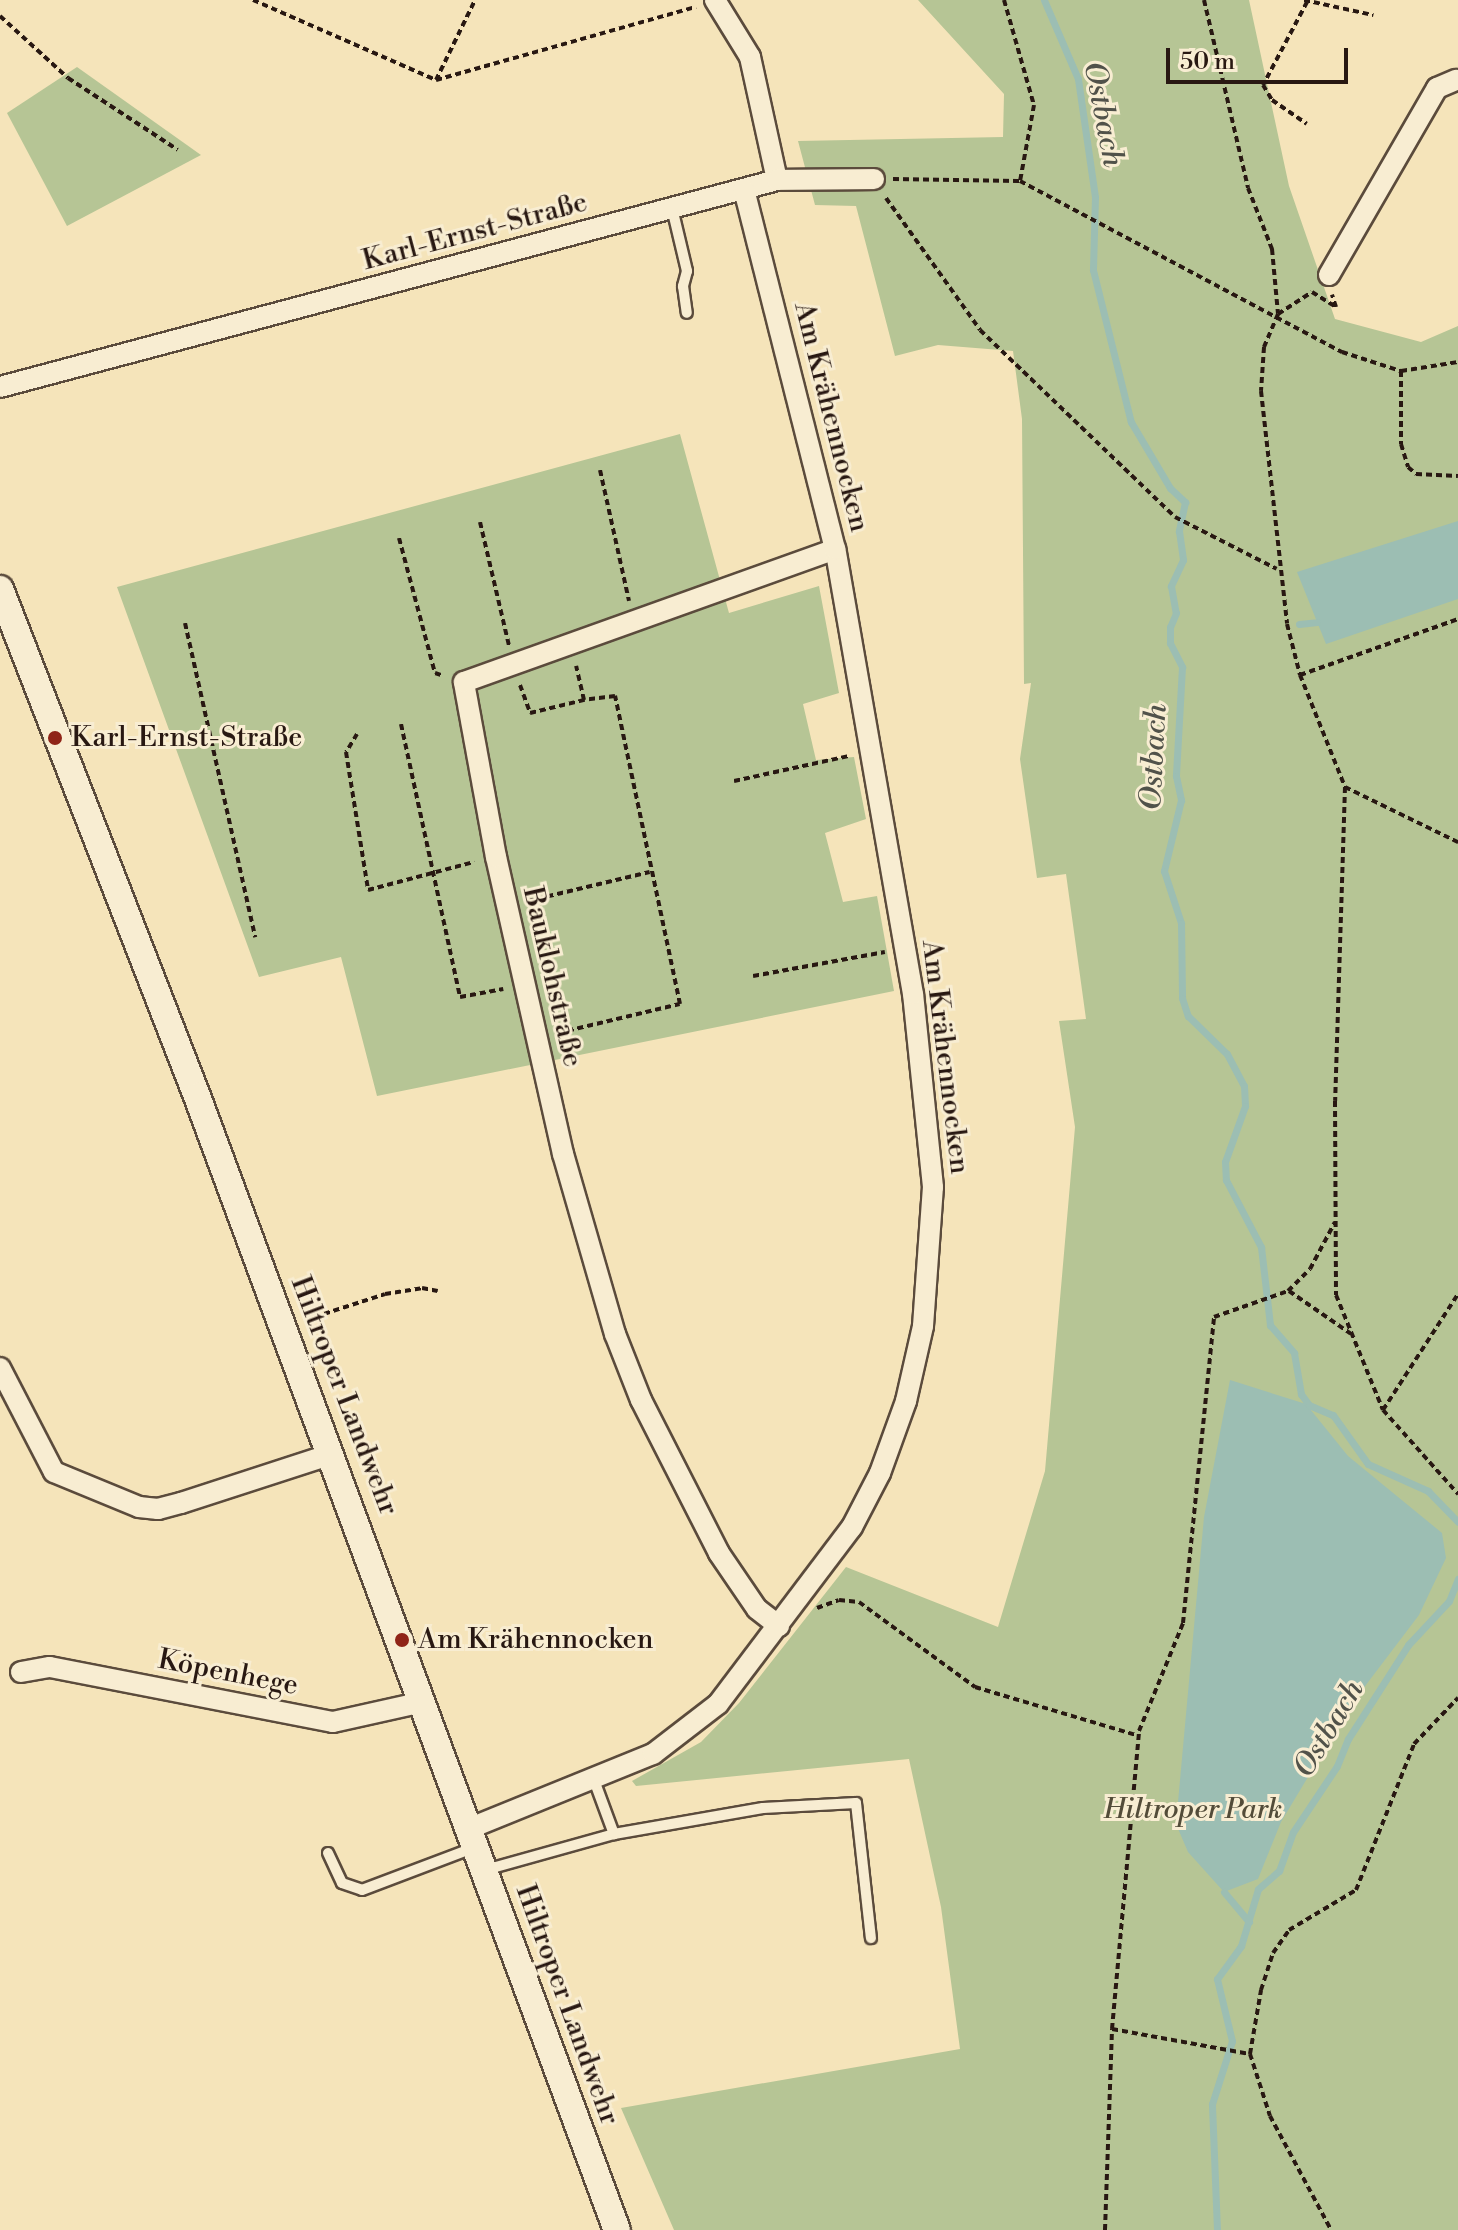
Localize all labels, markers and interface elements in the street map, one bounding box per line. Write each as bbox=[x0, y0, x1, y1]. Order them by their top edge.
scale bar bbox=[1170, 32, 1352, 82]
text: 50 m bbox=[1180, 47, 1235, 77]
water label: Ostbach bbox=[1075, 58, 1131, 170]
street label: Karl-Ernst-Straße bbox=[359, 186, 591, 278]
street label: Am Krähennocken bbox=[786, 299, 876, 535]
water label: Ostbach bbox=[1133, 703, 1175, 811]
place label: Karl-Ernst-Straße bbox=[71, 721, 302, 755]
marker: Karl-Ernst-Straße bbox=[46, 729, 64, 747]
street label: Bauklohstraße bbox=[515, 884, 589, 1070]
street label: Am Krähennocken bbox=[914, 938, 976, 1176]
street label: Hiltroper Landwehr bbox=[283, 1272, 405, 1520]
place label: Am Krähennocken bbox=[418, 1623, 653, 1657]
marker: Am Krähennocken bbox=[393, 1631, 411, 1649]
street label: Köpenhege bbox=[155, 1643, 301, 1703]
water label: Ostbach bbox=[1286, 1674, 1372, 1784]
park label: Hiltroper Park bbox=[1103, 1793, 1283, 1827]
street label: Hiltroper Landwehr bbox=[508, 1880, 626, 2130]

